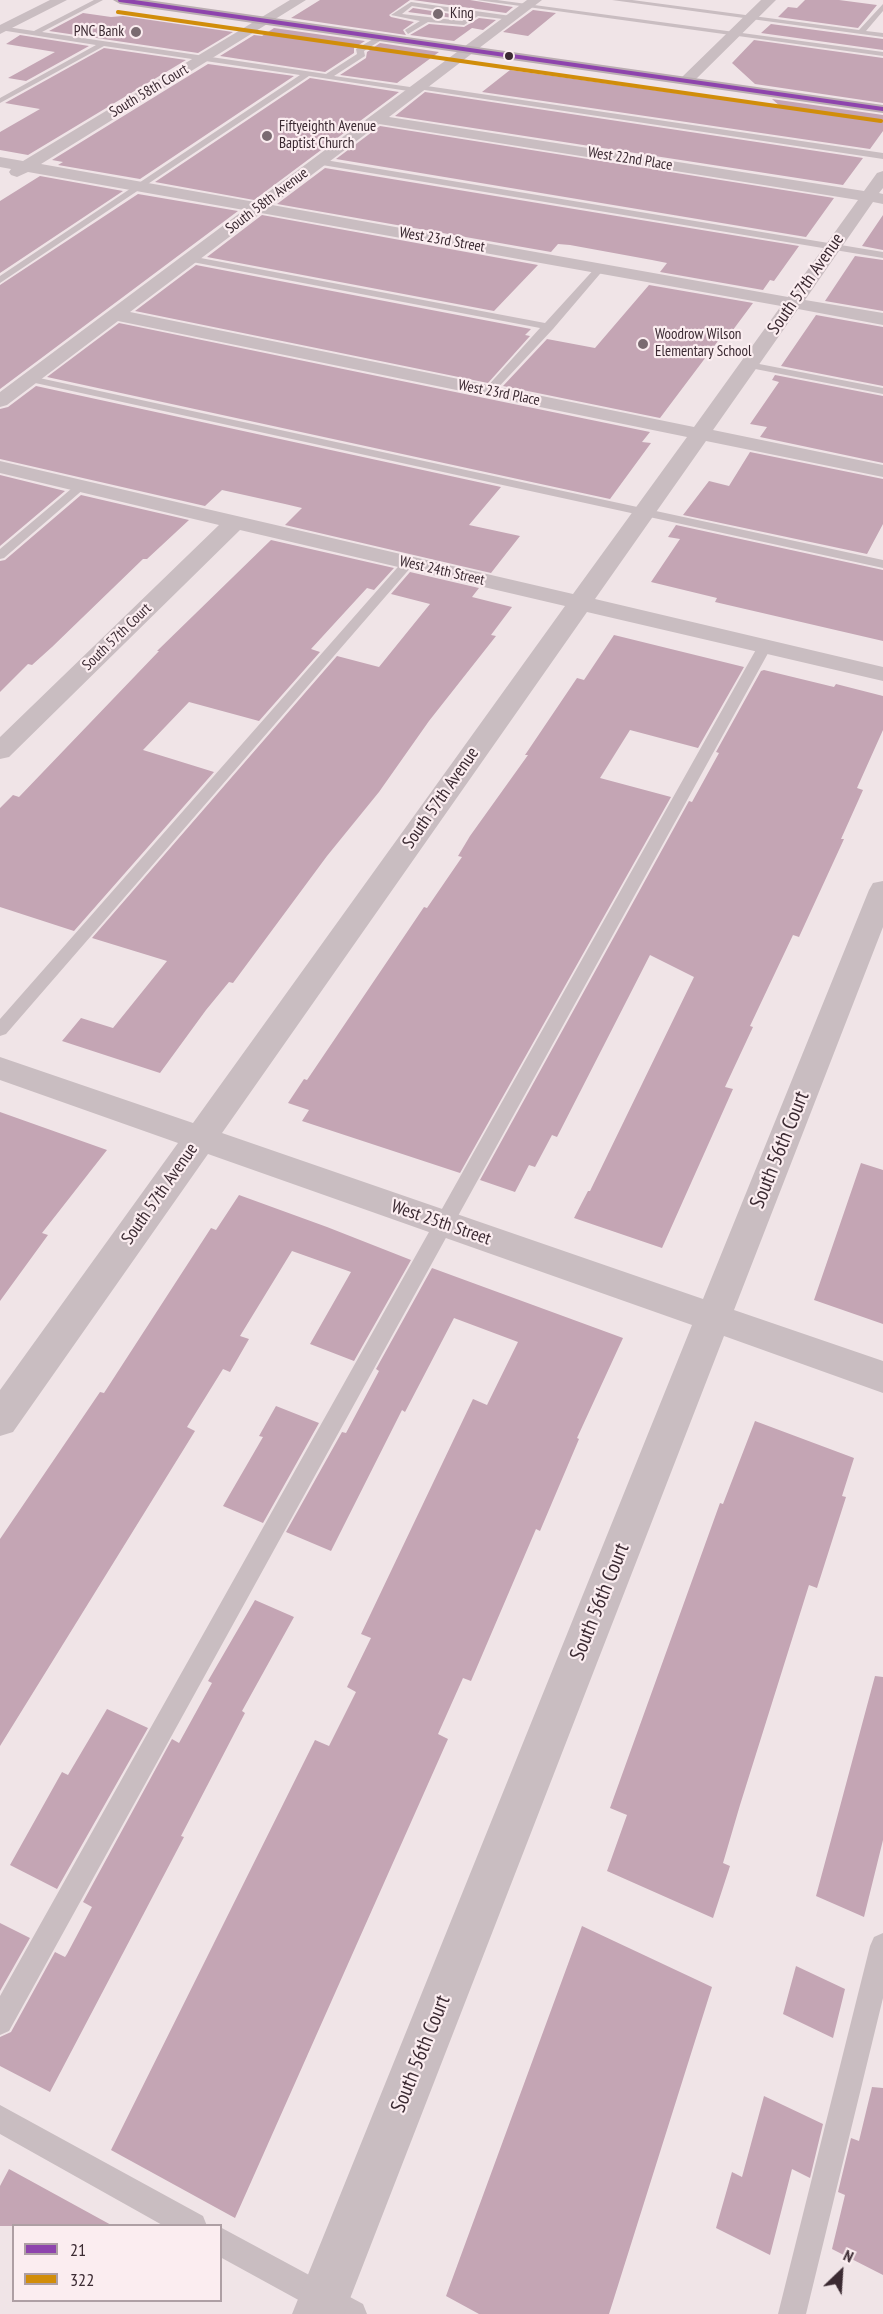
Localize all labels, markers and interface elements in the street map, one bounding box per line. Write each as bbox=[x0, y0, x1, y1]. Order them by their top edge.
place label: King bbox=[450, 5, 474, 23]
marker: King bbox=[431, 7, 445, 21]
place label: PNC Bank bbox=[74, 23, 124, 41]
marker: PNC Bank bbox=[129, 25, 143, 39]
unlabelled marker bbox=[503, 50, 515, 62]
street label: South 58th Court bbox=[106, 60, 192, 122]
place label: Fiftyeighth Avenue Baptist Church bbox=[279, 118, 376, 153]
marker: Fiftyeighth Avenue Baptist Church bbox=[260, 129, 274, 143]
street label: West 22nd Place bbox=[586, 143, 674, 175]
street label: South 58th Avenue bbox=[222, 164, 312, 238]
street label: West 23rd Street bbox=[398, 224, 486, 256]
street label: South 57th Avenue bbox=[763, 229, 849, 339]
place label: Woodrow Wilson Elementary School bbox=[655, 326, 752, 361]
marker: Woodrow Wilson Elementary School bbox=[636, 337, 650, 351]
street label: West 23rd Place bbox=[457, 376, 541, 410]
street label: West 24th Street bbox=[398, 552, 486, 590]
street label: South 57th Court bbox=[79, 600, 155, 674]
street label: South 57th Avenue bbox=[398, 743, 484, 853]
street label: South 56th Court bbox=[745, 1088, 815, 1212]
street label: South 57th Avenue bbox=[117, 1139, 203, 1249]
street label: West 25th Street bbox=[388, 1196, 494, 1250]
street label: South 56th Court bbox=[565, 1540, 635, 1664]
street label: South 56th Court bbox=[386, 1992, 456, 2116]
legend bbox=[12, 2224, 222, 2302]
text: 21 bbox=[70, 2238, 86, 2261]
north arrow bbox=[811, 2242, 871, 2302]
text: N bbox=[840, 2245, 857, 2267]
text: 322 bbox=[70, 2268, 94, 2291]

